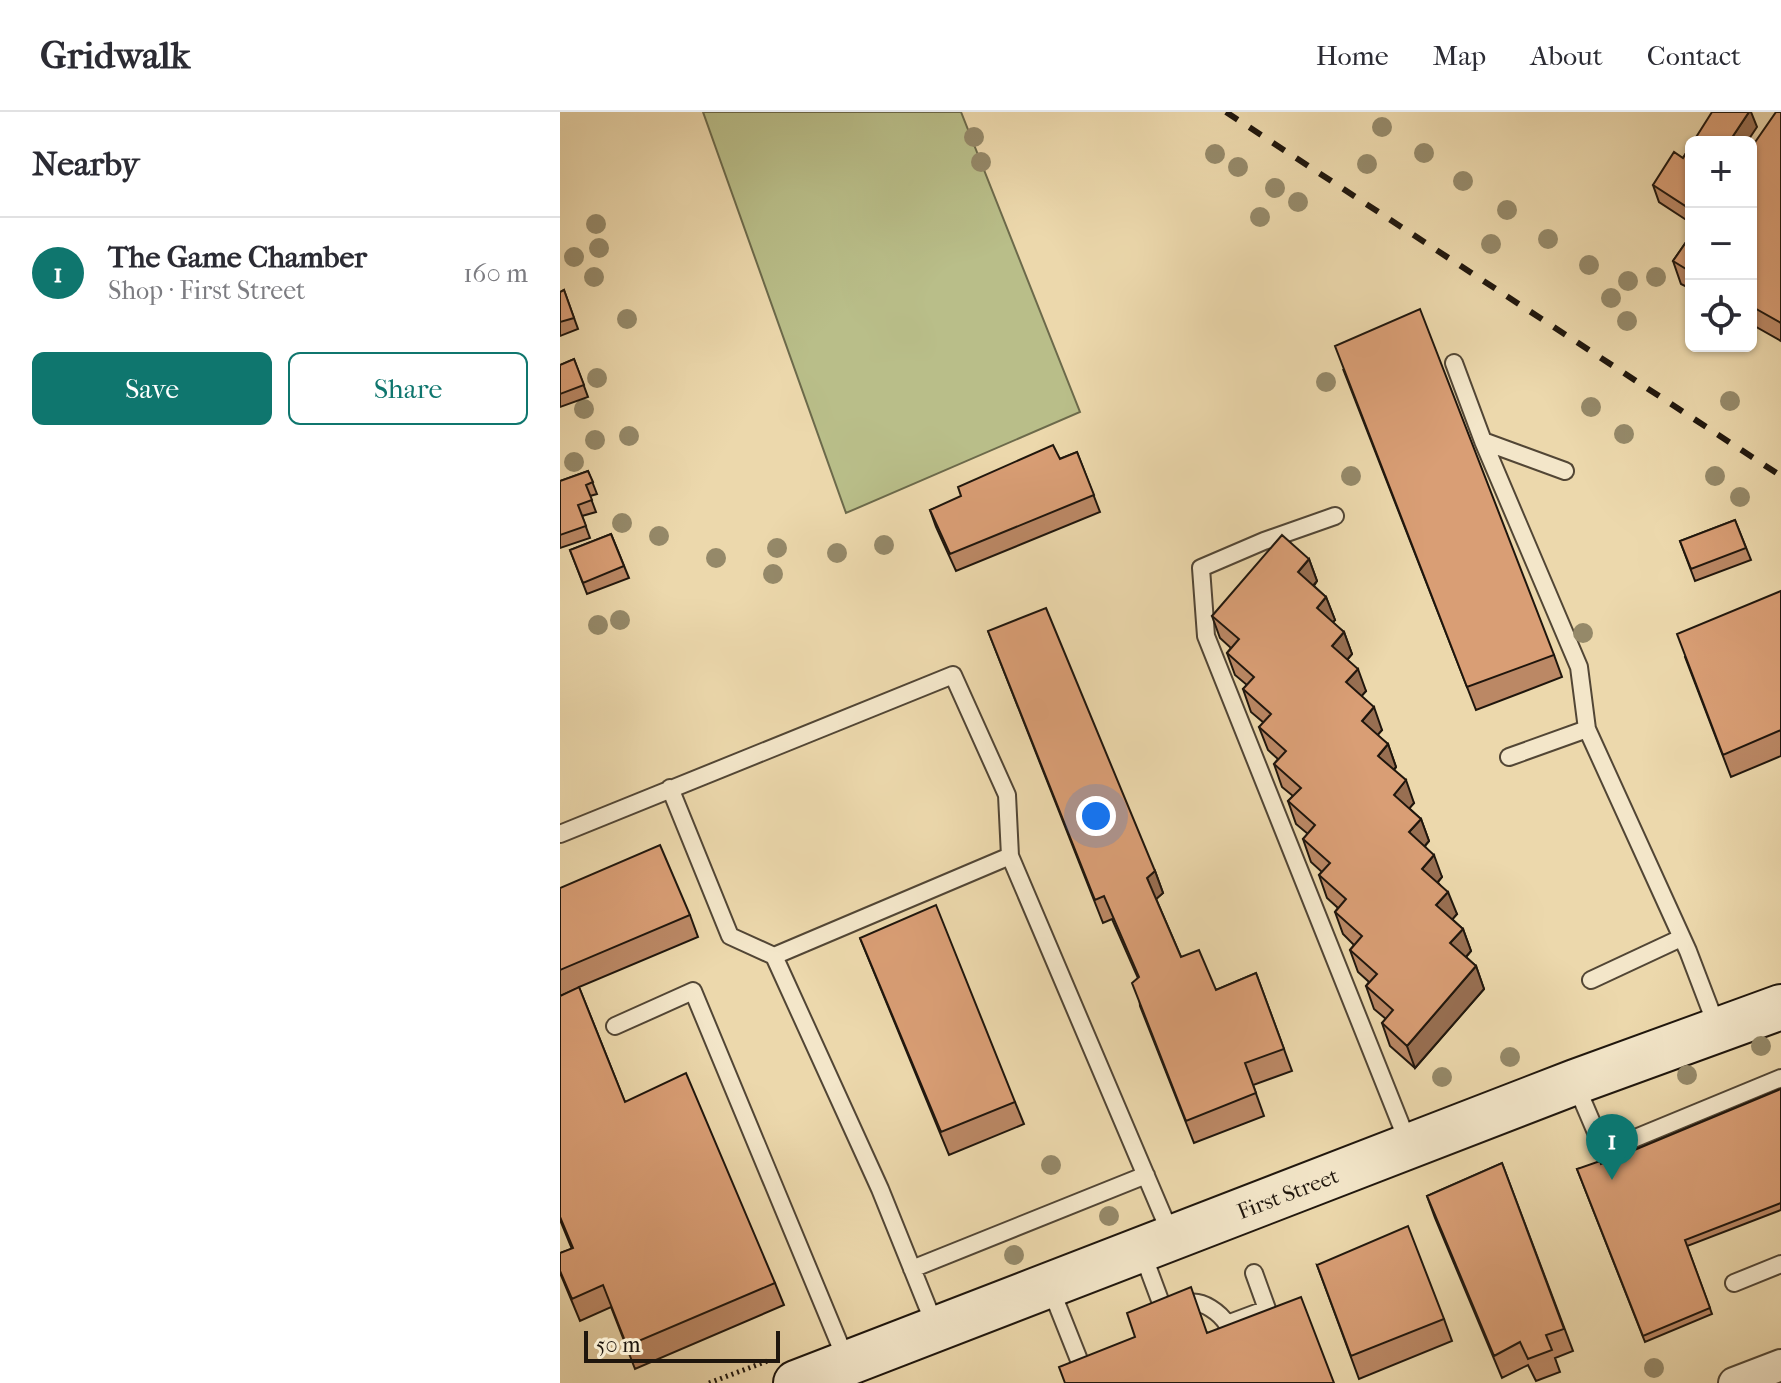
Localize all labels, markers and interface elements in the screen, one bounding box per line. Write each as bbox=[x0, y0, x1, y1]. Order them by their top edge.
text: Gridwalk bbox=[40, 33, 190, 78]
text: Home bbox=[1316, 39, 1389, 72]
text: Map bbox=[1433, 39, 1486, 72]
text: About bbox=[1530, 39, 1603, 72]
text: Contact bbox=[1647, 39, 1741, 72]
map controls bbox=[1685, 136, 1757, 352]
button: + bbox=[1685, 136, 1757, 208]
text: Nearby bbox=[32, 144, 139, 184]
button: − bbox=[1685, 208, 1757, 280]
text: The Game Chamber bbox=[108, 240, 367, 275]
text: 1 bbox=[53, 258, 63, 289]
text: 160 m bbox=[463, 258, 528, 289]
text: Shop · First Street bbox=[108, 275, 305, 306]
button: locate bbox=[1685, 280, 1757, 352]
button: Save bbox=[32, 352, 272, 425]
button: Share bbox=[288, 352, 528, 425]
your location bbox=[1076, 796, 1116, 836]
pin: 1 bbox=[1586, 1114, 1638, 1180]
street label: First Street bbox=[1234, 1163, 1342, 1225]
scale bar bbox=[584, 1327, 780, 1363]
text: 50 m bbox=[596, 1332, 641, 1358]

